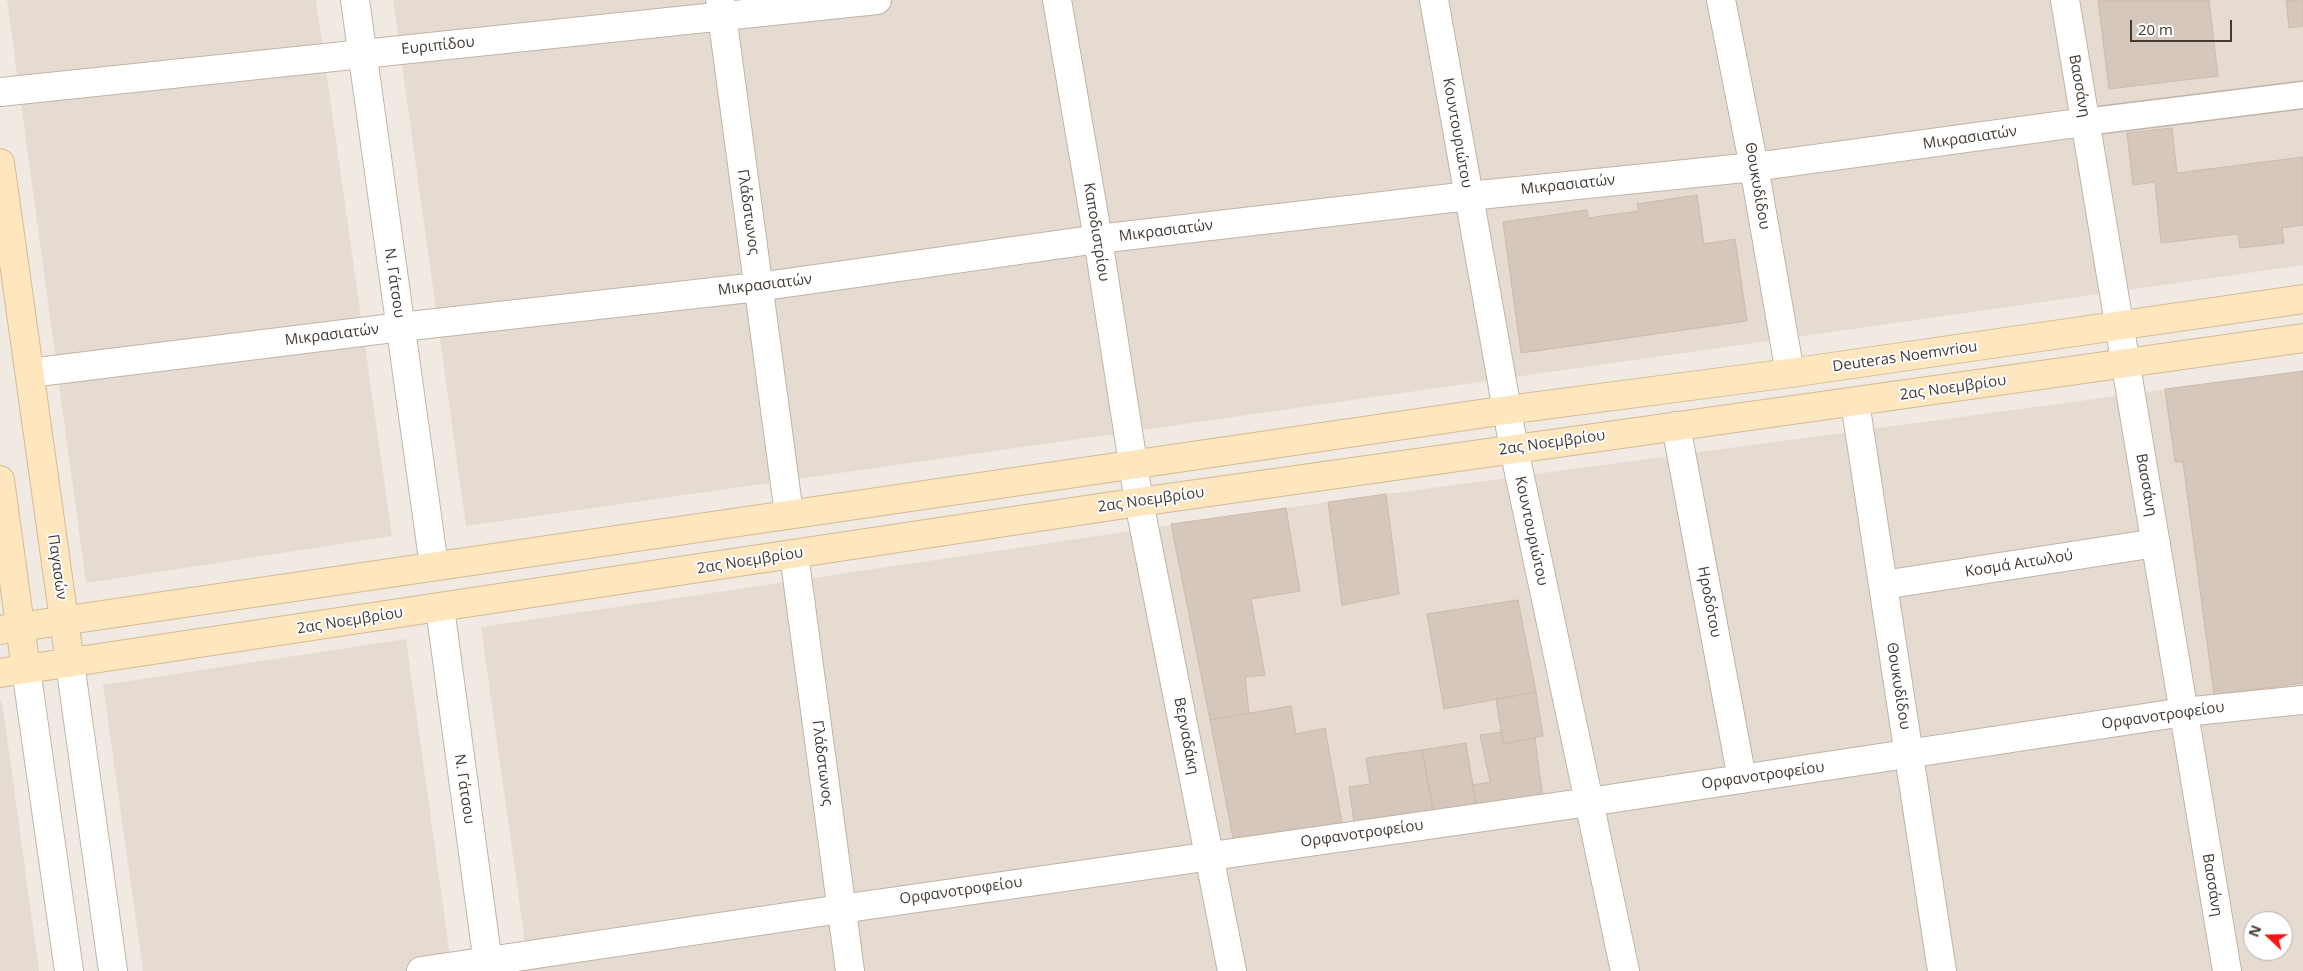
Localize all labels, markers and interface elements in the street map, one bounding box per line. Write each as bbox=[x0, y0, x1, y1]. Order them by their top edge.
scale bar bbox=[2133, 10, 2236, 42]
text: 20 m bbox=[2138, 19, 2173, 39]
street label: Ευριπίδου bbox=[400, 33, 476, 59]
street label: Βασσάνη bbox=[2065, 53, 2093, 119]
street label: Κουντουριώτου bbox=[1438, 76, 1476, 190]
street label: Μικρασιατών bbox=[1922, 122, 2018, 154]
street label: Θουκυδίδου bbox=[1740, 141, 1774, 231]
street label: Γλάδστωνος bbox=[733, 168, 763, 256]
street label: Μικρασιατών bbox=[1520, 171, 1616, 199]
street label: Καποδιστρίου bbox=[1079, 181, 1113, 283]
street label: Μικρασιατών bbox=[1118, 216, 1214, 246]
street label: Ν. Γάτσου bbox=[380, 247, 408, 319]
street label: Μικρασιατών bbox=[717, 270, 813, 300]
street label: Μικρασιατών bbox=[284, 320, 380, 350]
street label: Deuteras Noemvriou bbox=[1831, 338, 1979, 376]
street label: 2ας Νοεμβρίου bbox=[1899, 372, 2007, 404]
street label: 2ας Νοεμβρίου bbox=[1498, 427, 1606, 459]
street label: Βασσάνη bbox=[2132, 452, 2160, 518]
street label: Κουντουριώτου bbox=[1511, 474, 1551, 588]
street label: 2ας Νοεμβρίου bbox=[1097, 484, 1205, 516]
street label: Παγασών bbox=[44, 533, 70, 601]
street label: 2ας Νοεμβρίου bbox=[696, 544, 804, 578]
street label: Κοσμά Αιτωλού bbox=[1964, 547, 2074, 581]
street label: Ηροδότου bbox=[1693, 565, 1725, 639]
street label: 2ας Νοεμβρίου bbox=[296, 604, 404, 638]
street label: Θουκυδίδου bbox=[1882, 641, 1914, 731]
street label: Βερναδάκη bbox=[1170, 696, 1202, 776]
street label: Ορφανοτροφείου bbox=[2100, 698, 2226, 734]
street label: Γλάδστωνος bbox=[808, 719, 836, 807]
street label: Ν. Γάτσου bbox=[450, 753, 478, 825]
street label: Ορφανοτροφείου bbox=[1700, 758, 1826, 794]
street label: Ορφανοτροφείου bbox=[1299, 816, 1425, 852]
street label: Βασσάνη bbox=[2198, 852, 2226, 918]
street label: Ορφανοτροφείου bbox=[898, 873, 1024, 909]
north arrow bbox=[2243, 911, 2293, 961]
text: N bbox=[2244, 922, 2265, 940]

